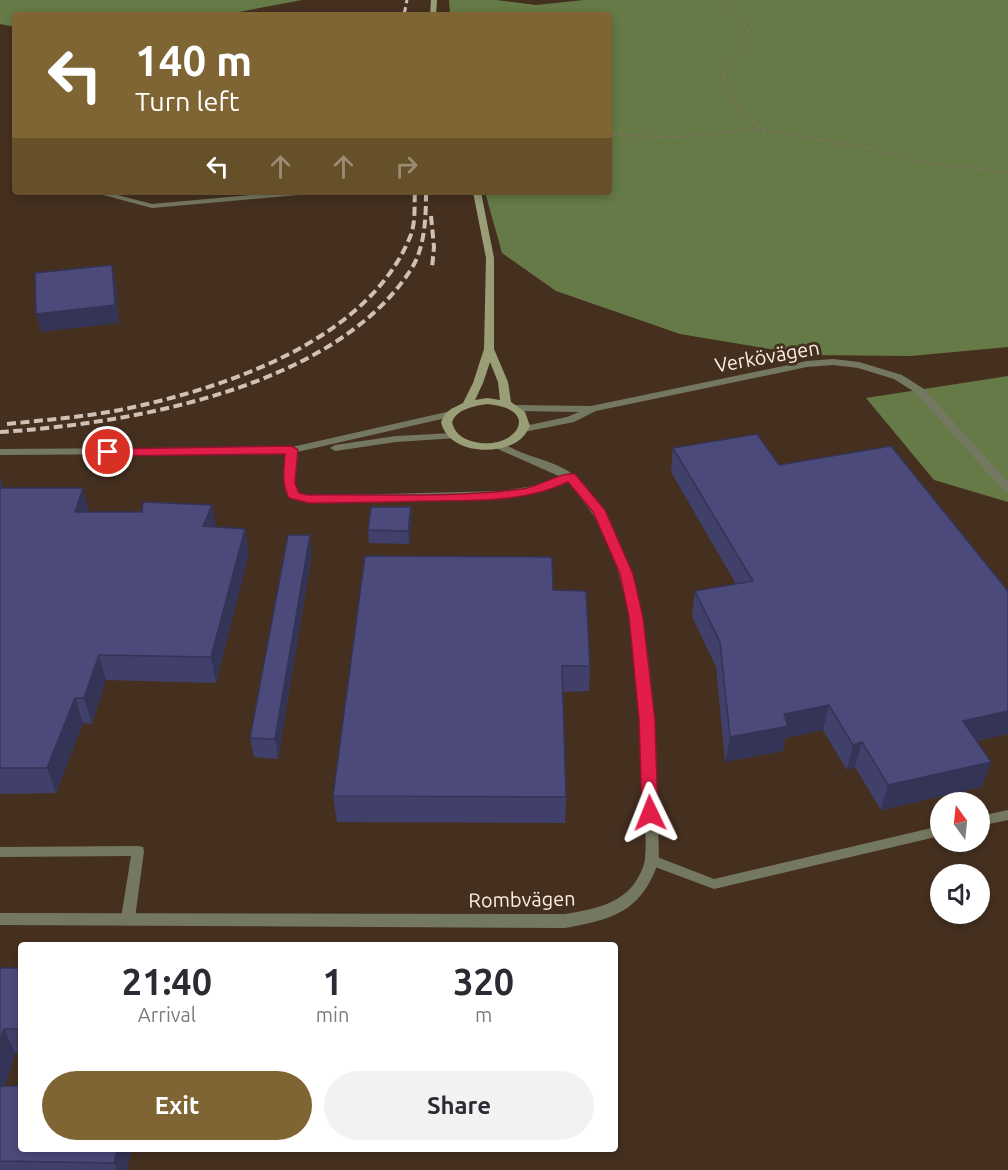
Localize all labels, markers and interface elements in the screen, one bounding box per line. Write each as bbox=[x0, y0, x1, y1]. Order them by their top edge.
icon: left bbox=[36, 36, 114, 114]
text: 140 m bbox=[135, 37, 252, 84]
text: Turn left bbox=[135, 86, 239, 116]
icon: left bbox=[201, 150, 234, 183]
icon: ahead bbox=[264, 150, 297, 183]
icon: ahead bbox=[327, 150, 360, 183]
icon: right bbox=[390, 150, 423, 183]
street label: Verkövägen bbox=[713, 335, 821, 377]
pin bbox=[82, 426, 133, 477]
icon: arrive bbox=[91, 435, 124, 468]
position arrow bbox=[618, 781, 682, 845]
north arrow bbox=[930, 792, 990, 852]
map controls bbox=[930, 792, 990, 924]
button: sound bbox=[930, 864, 990, 924]
street label: Rombvägen bbox=[468, 887, 576, 911]
text: 21:40 bbox=[122, 961, 212, 1002]
text: 1 bbox=[322, 961, 343, 1002]
text: 320 bbox=[453, 961, 514, 1002]
text: Arrival bbox=[138, 1003, 196, 1026]
text: min bbox=[316, 1003, 349, 1026]
text: m bbox=[475, 1003, 492, 1026]
button: Exit bbox=[42, 1071, 312, 1140]
button: Share bbox=[324, 1071, 594, 1140]

